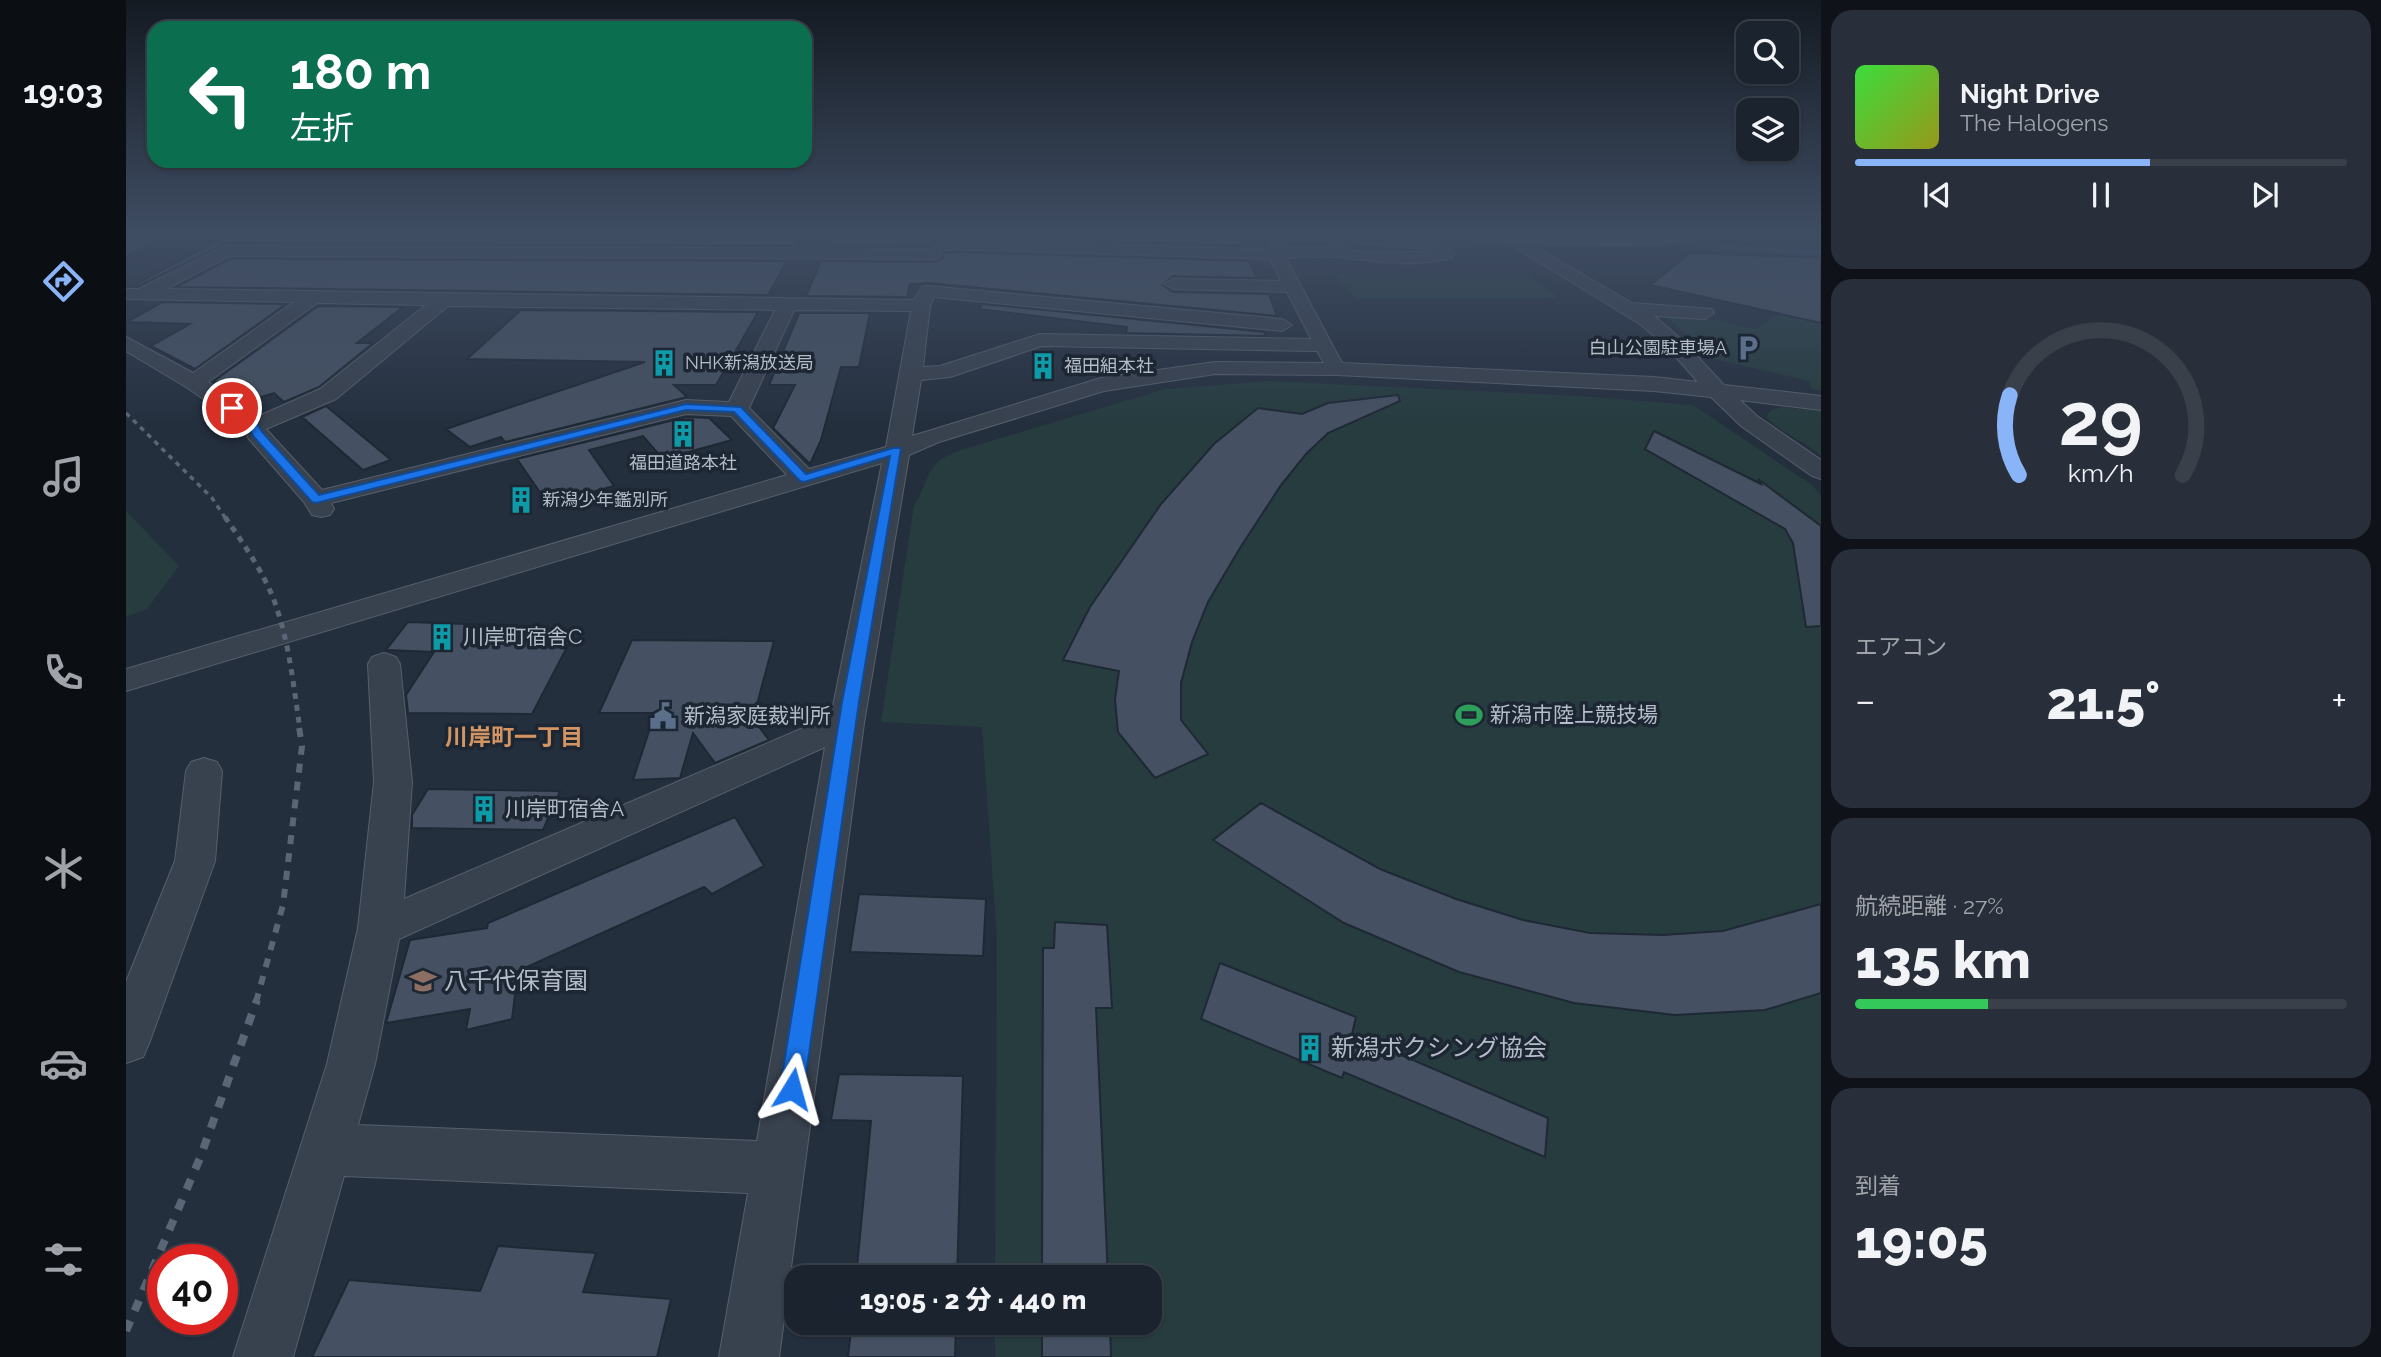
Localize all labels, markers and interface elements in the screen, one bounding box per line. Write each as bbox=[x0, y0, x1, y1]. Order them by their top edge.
map controls bbox=[1736, 21, 1799, 161]
button: search bbox=[1736, 21, 1799, 84]
text: 180 m bbox=[290, 43, 431, 100]
icon: left bbox=[175, 49, 266, 140]
text: 19:03 bbox=[23, 73, 103, 110]
text: Night Drive bbox=[1960, 79, 2099, 109]
button: layers bbox=[1736, 98, 1799, 161]
text: 左折 bbox=[290, 109, 354, 146]
text: The Halogens bbox=[1960, 109, 2108, 136]
icon: previous bbox=[1918, 176, 1956, 214]
icon: pause bbox=[2082, 176, 2120, 214]
icon: next bbox=[2246, 176, 2284, 214]
icon: directions bbox=[39, 257, 88, 306]
parking icon: 白山公園駐車場A bbox=[1733, 333, 1763, 363]
place label: 白山公園駐車場A bbox=[1589, 337, 1727, 358]
building icon: NHK新潟放送局 bbox=[649, 348, 679, 378]
building icon: 福田組本社 bbox=[1028, 351, 1058, 381]
place label: NHK新潟放送局 bbox=[685, 352, 814, 373]
place label: 福田組本社 bbox=[1064, 355, 1154, 376]
pin bbox=[202, 378, 262, 438]
text: 29 bbox=[2059, 378, 2143, 463]
icon: arrive bbox=[213, 389, 251, 427]
building icon: 福田道路本社 bbox=[668, 419, 698, 449]
icon: music bbox=[39, 452, 88, 501]
place label: 福田道路本社 bbox=[629, 452, 737, 473]
text: km/h bbox=[2068, 458, 2134, 488]
building icon: 新潟少年鑑別所 bbox=[506, 485, 536, 515]
place label: 新潟少年鑑別所 bbox=[542, 489, 668, 510]
building icon: 川岸町宿舎C bbox=[427, 622, 457, 652]
place label: 川岸町宿舎C bbox=[463, 624, 582, 649]
text: エアコン bbox=[1855, 633, 1947, 660]
icon: phone bbox=[39, 648, 88, 697]
text: 21.5° bbox=[2046, 670, 2160, 731]
text: − bbox=[1855, 678, 1875, 723]
text: + bbox=[2331, 678, 2347, 723]
sports icon: 新潟市陸上競技場 bbox=[1454, 700, 1484, 730]
public building icon: 新潟家庭裁判所 bbox=[648, 701, 678, 731]
place label: 新潟市陸上競技場 bbox=[1490, 702, 1658, 727]
place label: 新潟家庭裁判所 bbox=[684, 703, 831, 728]
district label: 川岸町一丁目 bbox=[445, 723, 583, 750]
building icon: 川岸町宿舎A bbox=[469, 794, 499, 824]
place label: 川岸町宿舎A bbox=[505, 796, 624, 821]
icon: climate bbox=[39, 844, 88, 893]
text: 航続距離 · 27% bbox=[1855, 892, 2004, 919]
text: 135 km bbox=[1855, 929, 2031, 990]
school or university icon: 八千代保育園 bbox=[408, 966, 438, 996]
place label: 八千代保育園 bbox=[444, 966, 588, 995]
building icon: 新潟ボクシング協会 bbox=[1295, 1033, 1325, 1063]
place label: 新潟ボクシング協会 bbox=[1331, 1033, 1547, 1062]
icon: car bbox=[39, 1039, 88, 1088]
position arrow bbox=[755, 1052, 829, 1126]
text: 到着 bbox=[1855, 1172, 1901, 1199]
text: 19:05 bbox=[1855, 1209, 1988, 1270]
icon: filters bbox=[39, 1235, 88, 1284]
speed limit sign: 40 bbox=[147, 1244, 238, 1335]
text: 19:05 · 2 分 · 440 m bbox=[860, 1285, 1086, 1315]

